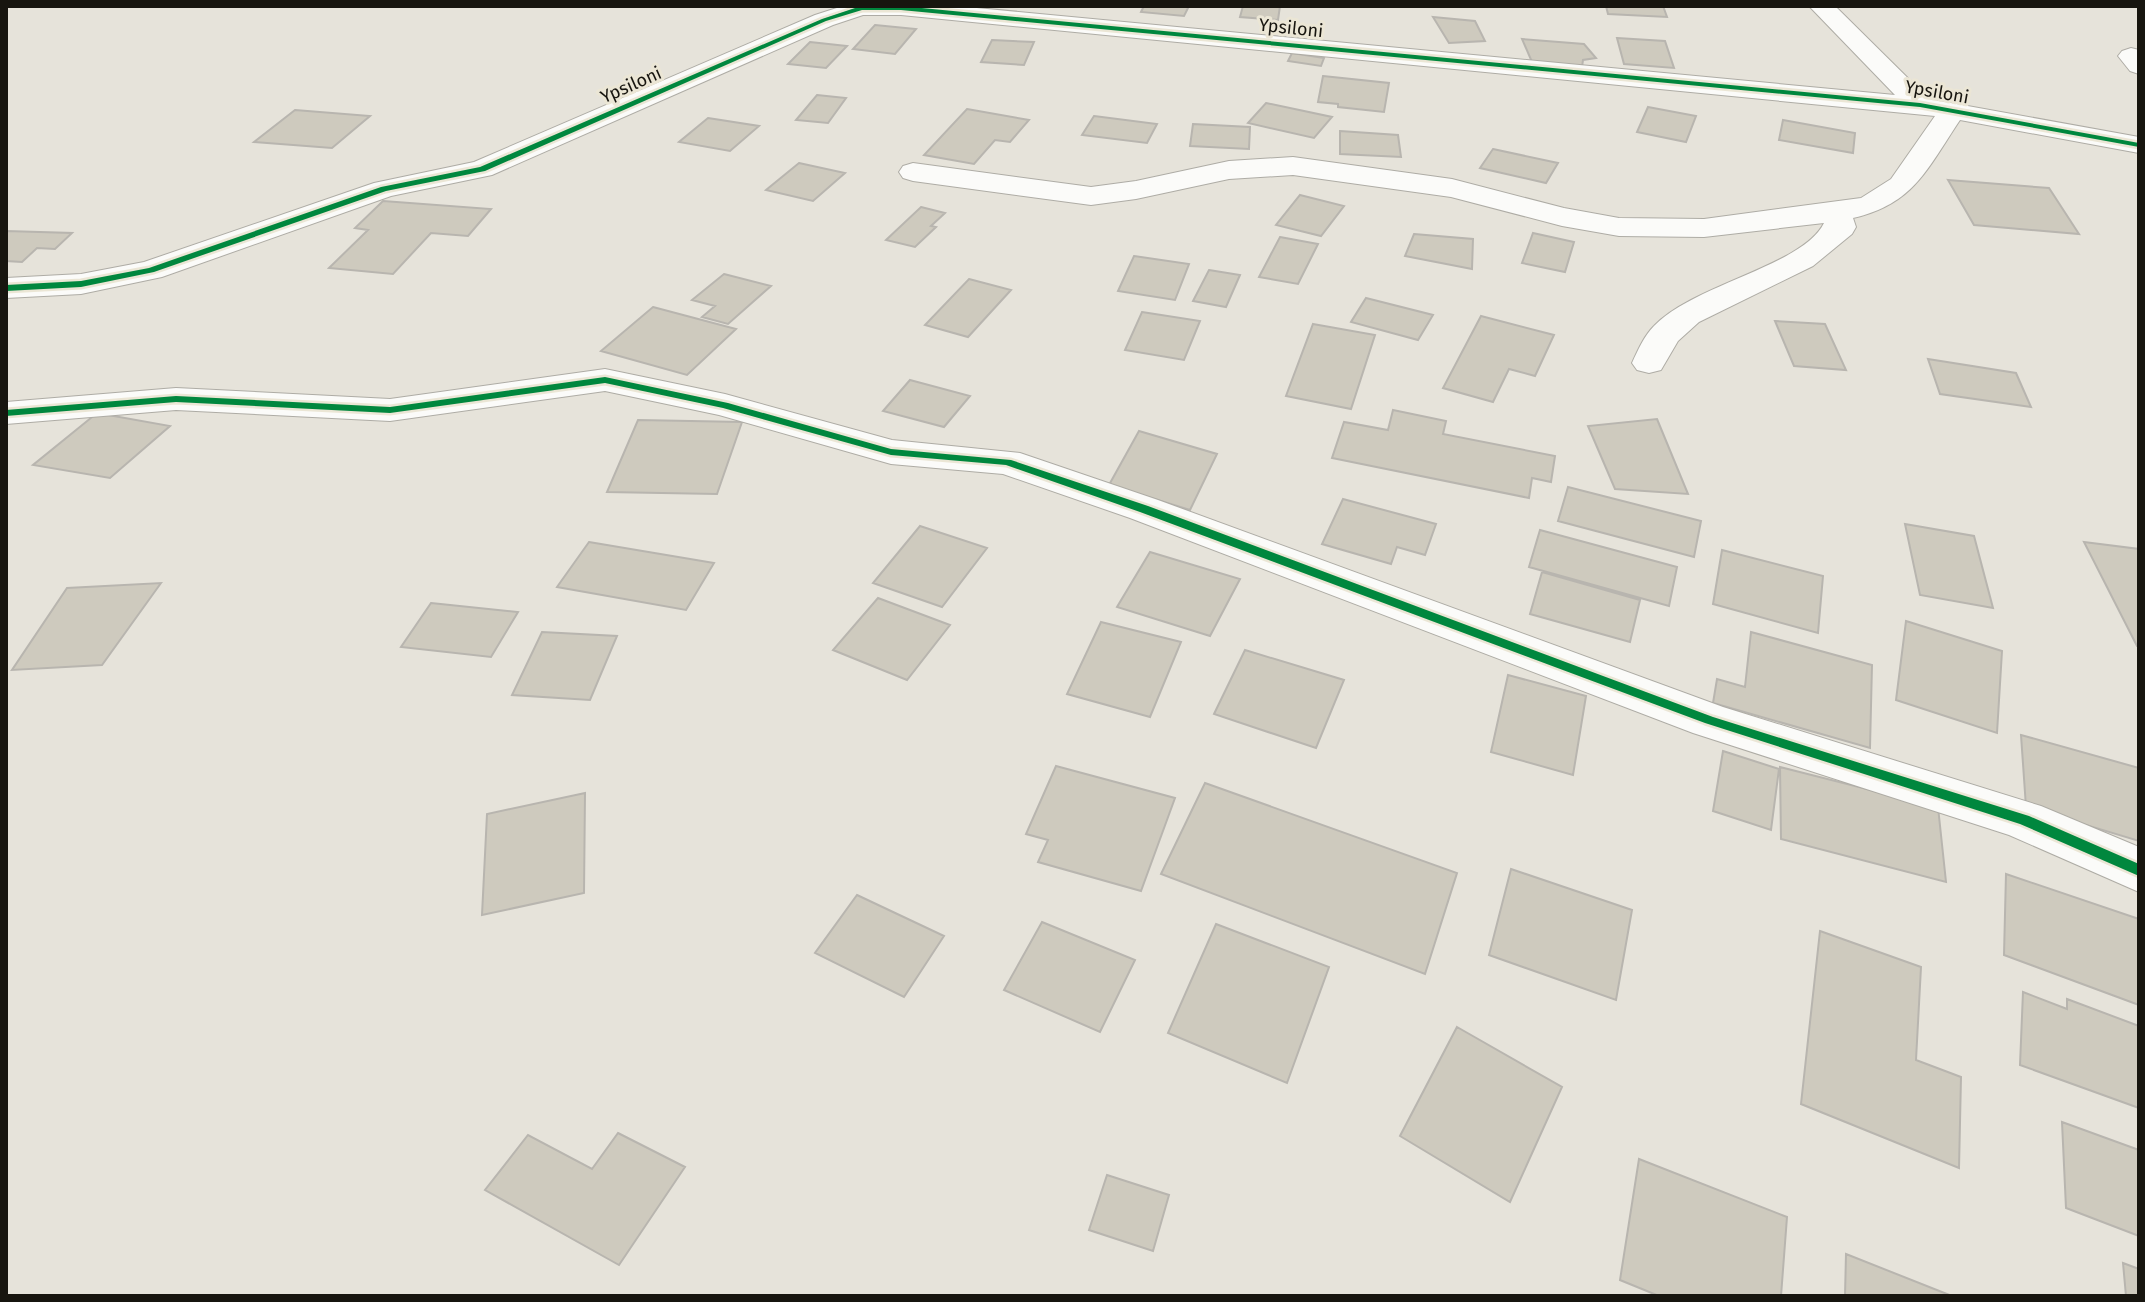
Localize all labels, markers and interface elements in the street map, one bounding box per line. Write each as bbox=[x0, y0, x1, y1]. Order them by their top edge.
street label: Ypsiloni bbox=[1258, 14, 1324, 42]
street label: Ypsiloni bbox=[597, 62, 665, 108]
street label: Ypsiloni bbox=[1903, 76, 1971, 108]

